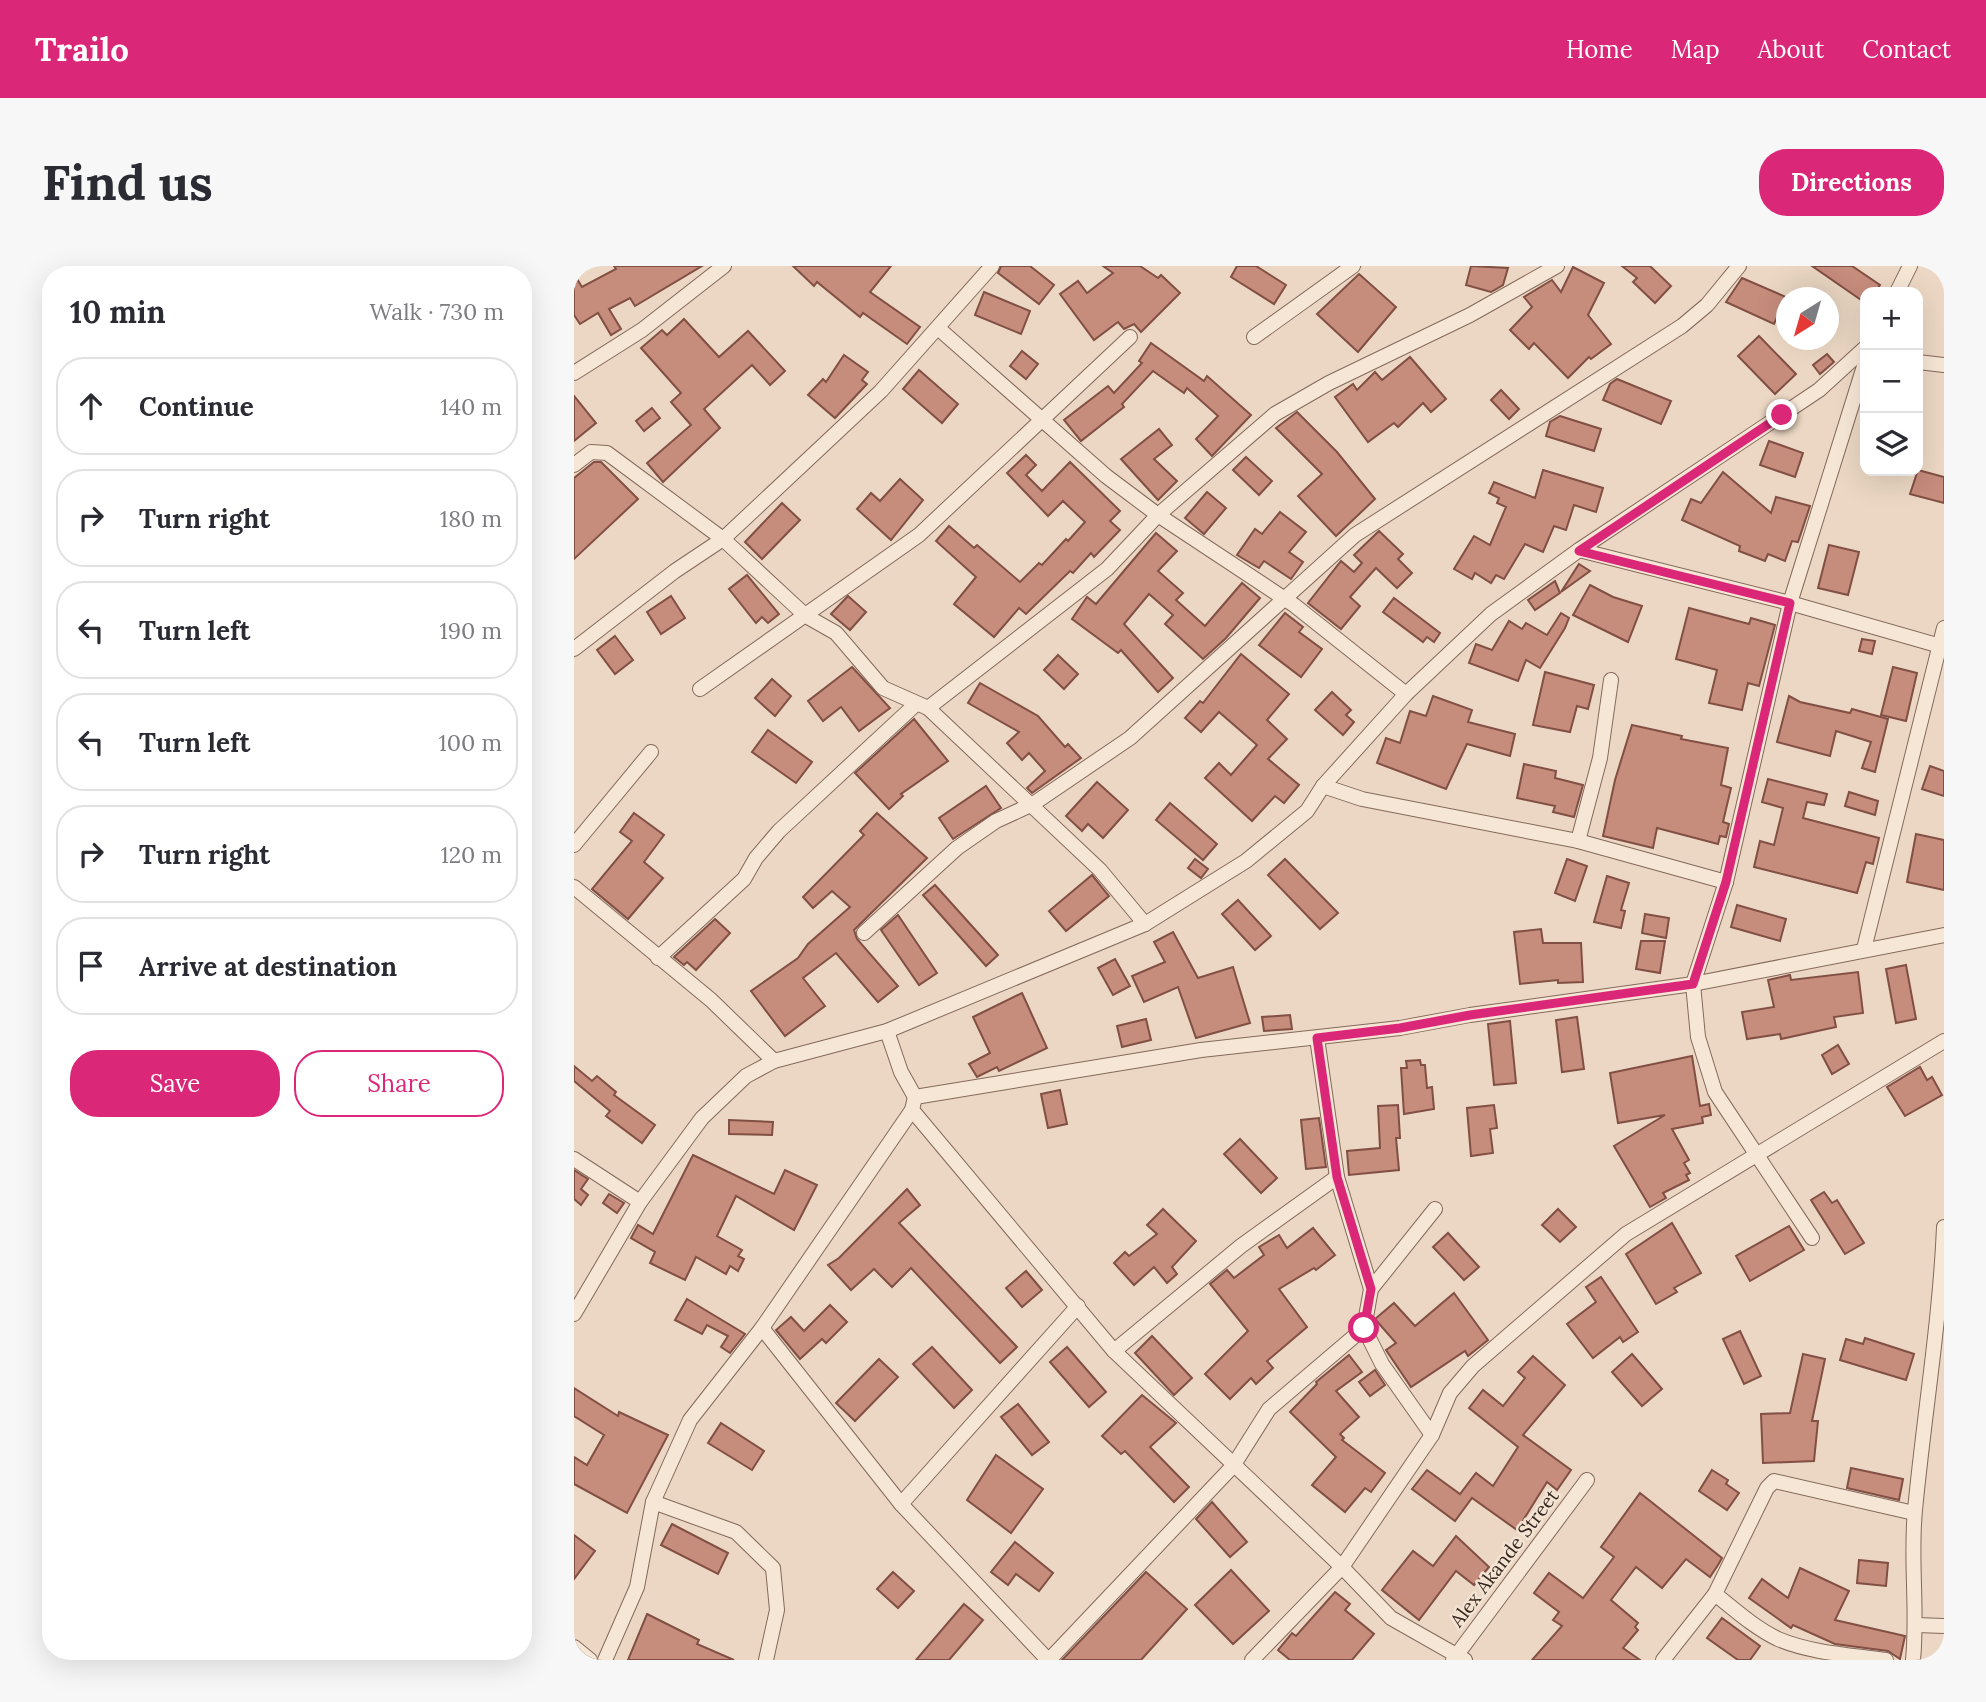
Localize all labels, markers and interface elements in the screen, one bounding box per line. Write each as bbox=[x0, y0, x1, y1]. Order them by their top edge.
text: Trailo bbox=[35, 28, 129, 70]
text: Home bbox=[1566, 34, 1633, 65]
text: Map bbox=[1671, 34, 1720, 65]
text: About bbox=[1758, 34, 1824, 65]
text: Contact bbox=[1862, 34, 1951, 65]
button: Directions bbox=[1759, 149, 1944, 216]
text: Find us bbox=[42, 151, 213, 213]
north arrow bbox=[1776, 287, 1839, 350]
map controls bbox=[1860, 287, 1923, 476]
button: + bbox=[1860, 287, 1923, 350]
text: 10 min bbox=[70, 293, 166, 331]
text: Walk · 730 m bbox=[369, 297, 504, 326]
button: − bbox=[1860, 350, 1923, 413]
icon: ahead bbox=[72, 387, 110, 425]
text: Continue bbox=[139, 390, 254, 423]
text: 140 m bbox=[440, 392, 502, 421]
route end bbox=[1766, 399, 1797, 430]
button: layers bbox=[1860, 413, 1923, 476]
icon: right bbox=[72, 499, 110, 537]
text: Turn right bbox=[139, 502, 270, 535]
text: 180 m bbox=[440, 504, 502, 533]
icon: left bbox=[72, 611, 110, 649]
text: Turn left bbox=[139, 614, 250, 647]
text: 190 m bbox=[439, 616, 502, 645]
icon: left bbox=[72, 723, 110, 761]
text: Turn left bbox=[139, 726, 250, 759]
text: 100 m bbox=[438, 728, 502, 757]
icon: right bbox=[72, 835, 110, 873]
text: Turn right bbox=[139, 838, 270, 871]
text: 120 m bbox=[440, 840, 502, 869]
icon: arrive bbox=[72, 947, 110, 985]
text: Arrive at destination bbox=[139, 950, 397, 983]
button: Save bbox=[70, 1050, 280, 1117]
button: Share bbox=[294, 1050, 504, 1117]
route start bbox=[1348, 1312, 1379, 1343]
street label: Alex Akande Street bbox=[1444, 1484, 1564, 1632]

